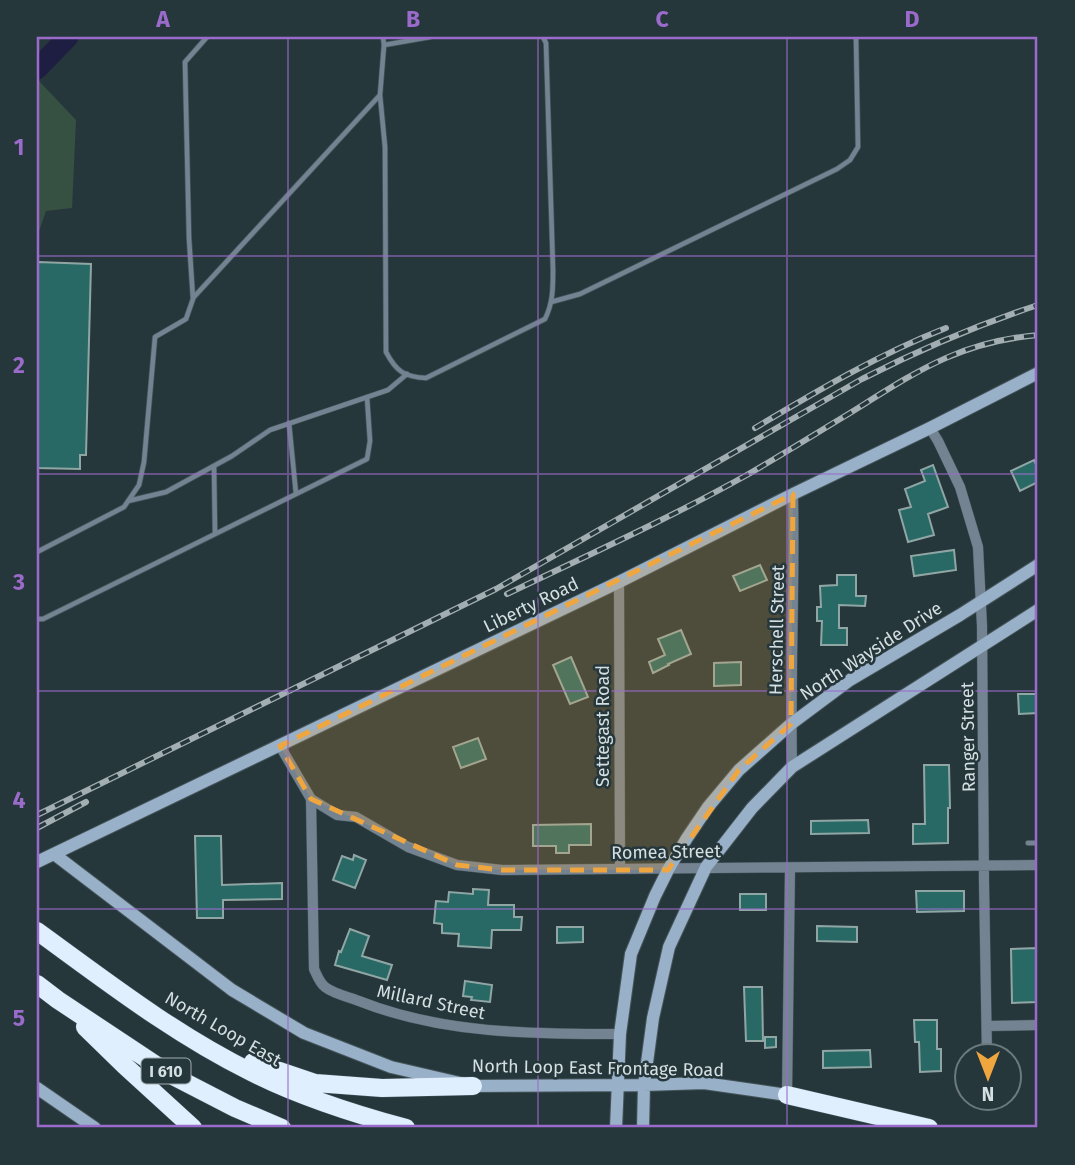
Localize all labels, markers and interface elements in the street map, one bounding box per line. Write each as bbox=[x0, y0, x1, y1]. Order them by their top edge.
text: A bbox=[155, 5, 170, 33]
text: B bbox=[406, 5, 420, 33]
text: C bbox=[655, 5, 669, 33]
text: D bbox=[905, 5, 920, 33]
text: 1 bbox=[14, 133, 24, 161]
text: 2 bbox=[13, 351, 25, 379]
street label: Herschell Street bbox=[765, 564, 789, 695]
text: 3 bbox=[12, 568, 25, 596]
street label: Liberty Road bbox=[480, 573, 582, 637]
street label: North Wayside Drive bbox=[796, 597, 946, 705]
street label: Settegast Road bbox=[592, 665, 614, 787]
street label: Ranger Street bbox=[956, 681, 980, 792]
text: 4 bbox=[13, 786, 26, 814]
street label: Romea Street bbox=[611, 840, 721, 864]
street label: Millard Street bbox=[375, 980, 488, 1024]
street label: North Loop East bbox=[161, 987, 285, 1071]
text: 5 bbox=[13, 1004, 25, 1032]
north arrow bbox=[953, 1042, 1023, 1112]
street label: North Loop East Frontage Road bbox=[472, 1055, 724, 1081]
road number: I 610 bbox=[142, 1058, 190, 1084]
text: N bbox=[982, 1082, 994, 1105]

